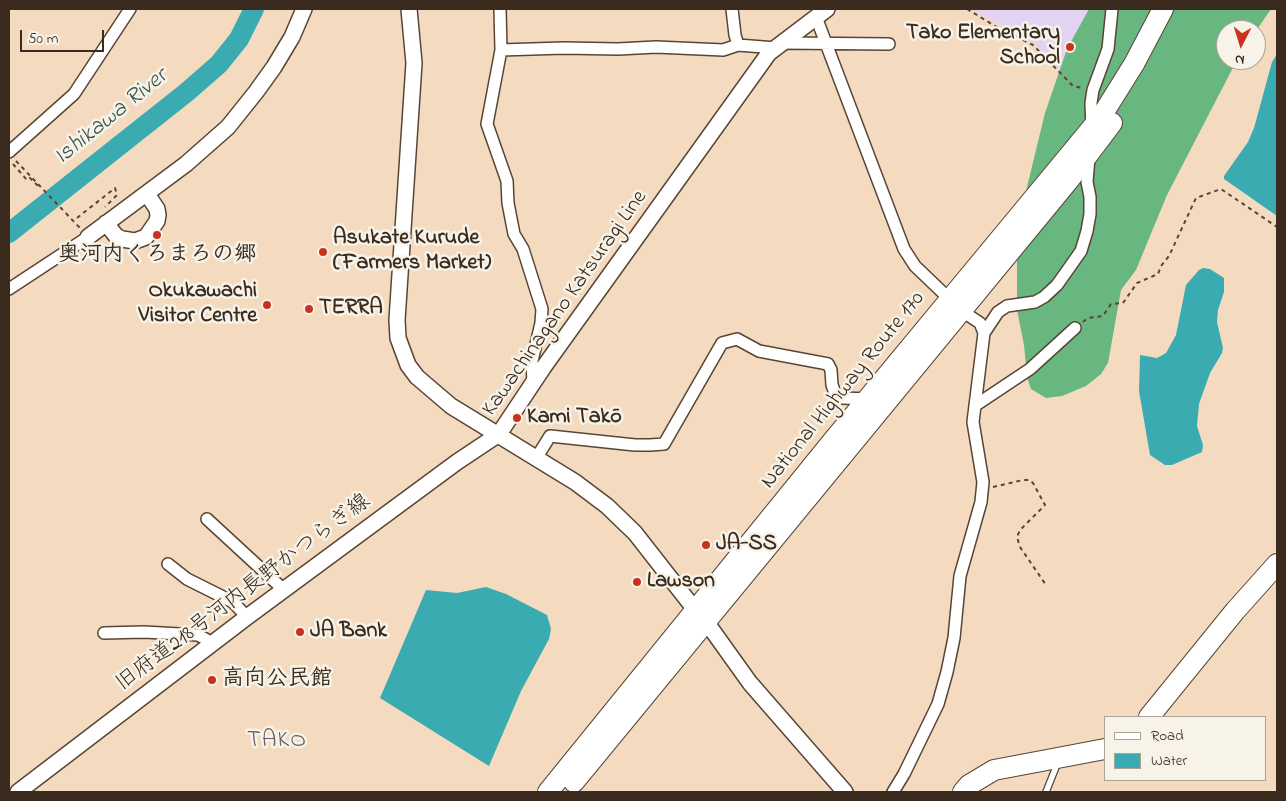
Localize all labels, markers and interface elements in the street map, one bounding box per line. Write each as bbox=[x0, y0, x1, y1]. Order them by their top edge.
scale bar bbox=[22, 20, 106, 52]
north arrow bbox=[1216, 20, 1266, 70]
place label: Tako Elementary School bbox=[906, 21, 1060, 72]
text: 50 m bbox=[28, 28, 58, 50]
marker: Tako Elementary School bbox=[1064, 41, 1076, 53]
text: N bbox=[1234, 49, 1245, 70]
water label: Ishikawa River bbox=[50, 64, 174, 172]
street label: Kawachinagano Katsuragi Line bbox=[478, 186, 654, 422]
place label: Asukate Kurude (Farmers Market) bbox=[333, 226, 491, 278]
marker: 奥河内くろまろの郷 bbox=[151, 229, 163, 241]
place label: 奥河内くろまろの郷 bbox=[58, 243, 256, 269]
marker: Asukate Kurude (Farmers Market) bbox=[317, 246, 329, 258]
place label: Okukawachi Visitor Centre bbox=[138, 279, 257, 330]
street label: National Highway Route 170 bbox=[756, 287, 932, 495]
place label: TERRA bbox=[319, 296, 383, 322]
marker: Okukawachi Visitor Centre bbox=[261, 299, 273, 311]
marker: TERRA bbox=[303, 303, 315, 315]
place label: Kami Takō bbox=[527, 405, 622, 431]
marker: Kami Takō bbox=[511, 412, 523, 424]
street label: 旧府道218号河内長野かつらぎ線 bbox=[111, 490, 377, 698]
place label: JA-SS bbox=[716, 532, 777, 558]
marker: JA-SS bbox=[700, 539, 712, 551]
place label: Lawson bbox=[647, 569, 715, 595]
marker: Lawson bbox=[631, 576, 643, 588]
place label: JA Bank bbox=[310, 619, 387, 645]
marker: JA Bank bbox=[294, 626, 306, 638]
place label: 高向公民館 bbox=[222, 667, 332, 693]
marker: 高向公民館 bbox=[206, 674, 218, 686]
legend bbox=[1104, 716, 1266, 781]
text: Road bbox=[1151, 725, 1184, 747]
district label: TAKO bbox=[247, 728, 307, 756]
text: Water bbox=[1151, 750, 1187, 772]

